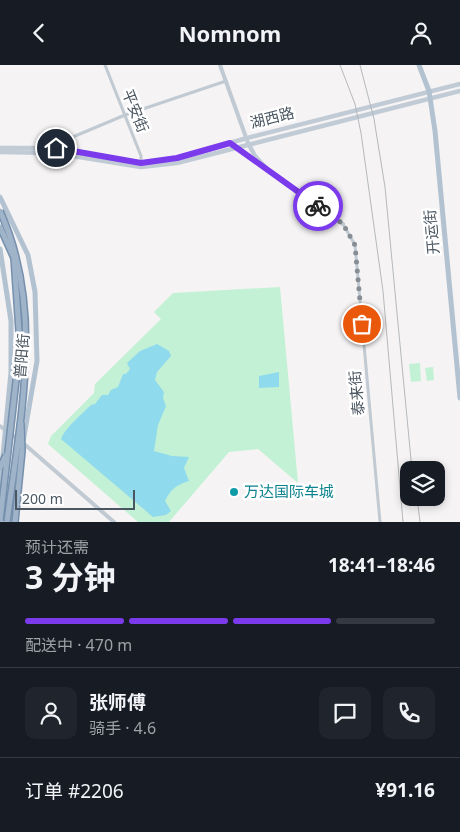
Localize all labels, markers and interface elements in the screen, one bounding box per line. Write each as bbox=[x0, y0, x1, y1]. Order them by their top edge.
text: Nomnom bbox=[179, 18, 281, 48]
icon: back bbox=[25, 19, 53, 47]
icon: person bbox=[407, 19, 435, 47]
street label: 平安街 bbox=[118, 86, 154, 135]
street label: 湖西路 bbox=[247, 102, 296, 132]
pin bbox=[35, 127, 77, 169]
icon: home bbox=[42, 134, 70, 162]
courier bbox=[293, 181, 343, 231]
icon: bike bbox=[304, 192, 332, 220]
street label: 开运街 bbox=[419, 209, 443, 255]
pin bbox=[341, 303, 383, 345]
icon: bag bbox=[348, 310, 376, 338]
street label: 普阳街 bbox=[9, 333, 33, 379]
street label: 泰来街 bbox=[344, 370, 368, 416]
map controls bbox=[400, 461, 445, 506]
button: layers bbox=[400, 461, 445, 506]
place label: 万达国际车城 bbox=[244, 481, 334, 501]
marker: 万达国际车城 bbox=[228, 486, 240, 498]
scale bar bbox=[15, 487, 135, 510]
text: 200 m bbox=[22, 489, 63, 508]
text: 预计还需 bbox=[25, 536, 89, 558]
text: 18:41–18:46 bbox=[328, 552, 435, 578]
text: 3 分钟 bbox=[25, 555, 116, 598]
text: 配送中 · 470 m bbox=[25, 634, 132, 656]
button: person bbox=[25, 687, 77, 739]
button: chat bbox=[319, 687, 371, 739]
button: phone bbox=[383, 687, 435, 739]
text: 张师傅 bbox=[89, 689, 146, 715]
text: 骑手 · 4.6 bbox=[89, 717, 156, 739]
text: ¥91.16 bbox=[375, 777, 435, 803]
text: 订单 #2206 bbox=[25, 778, 124, 804]

